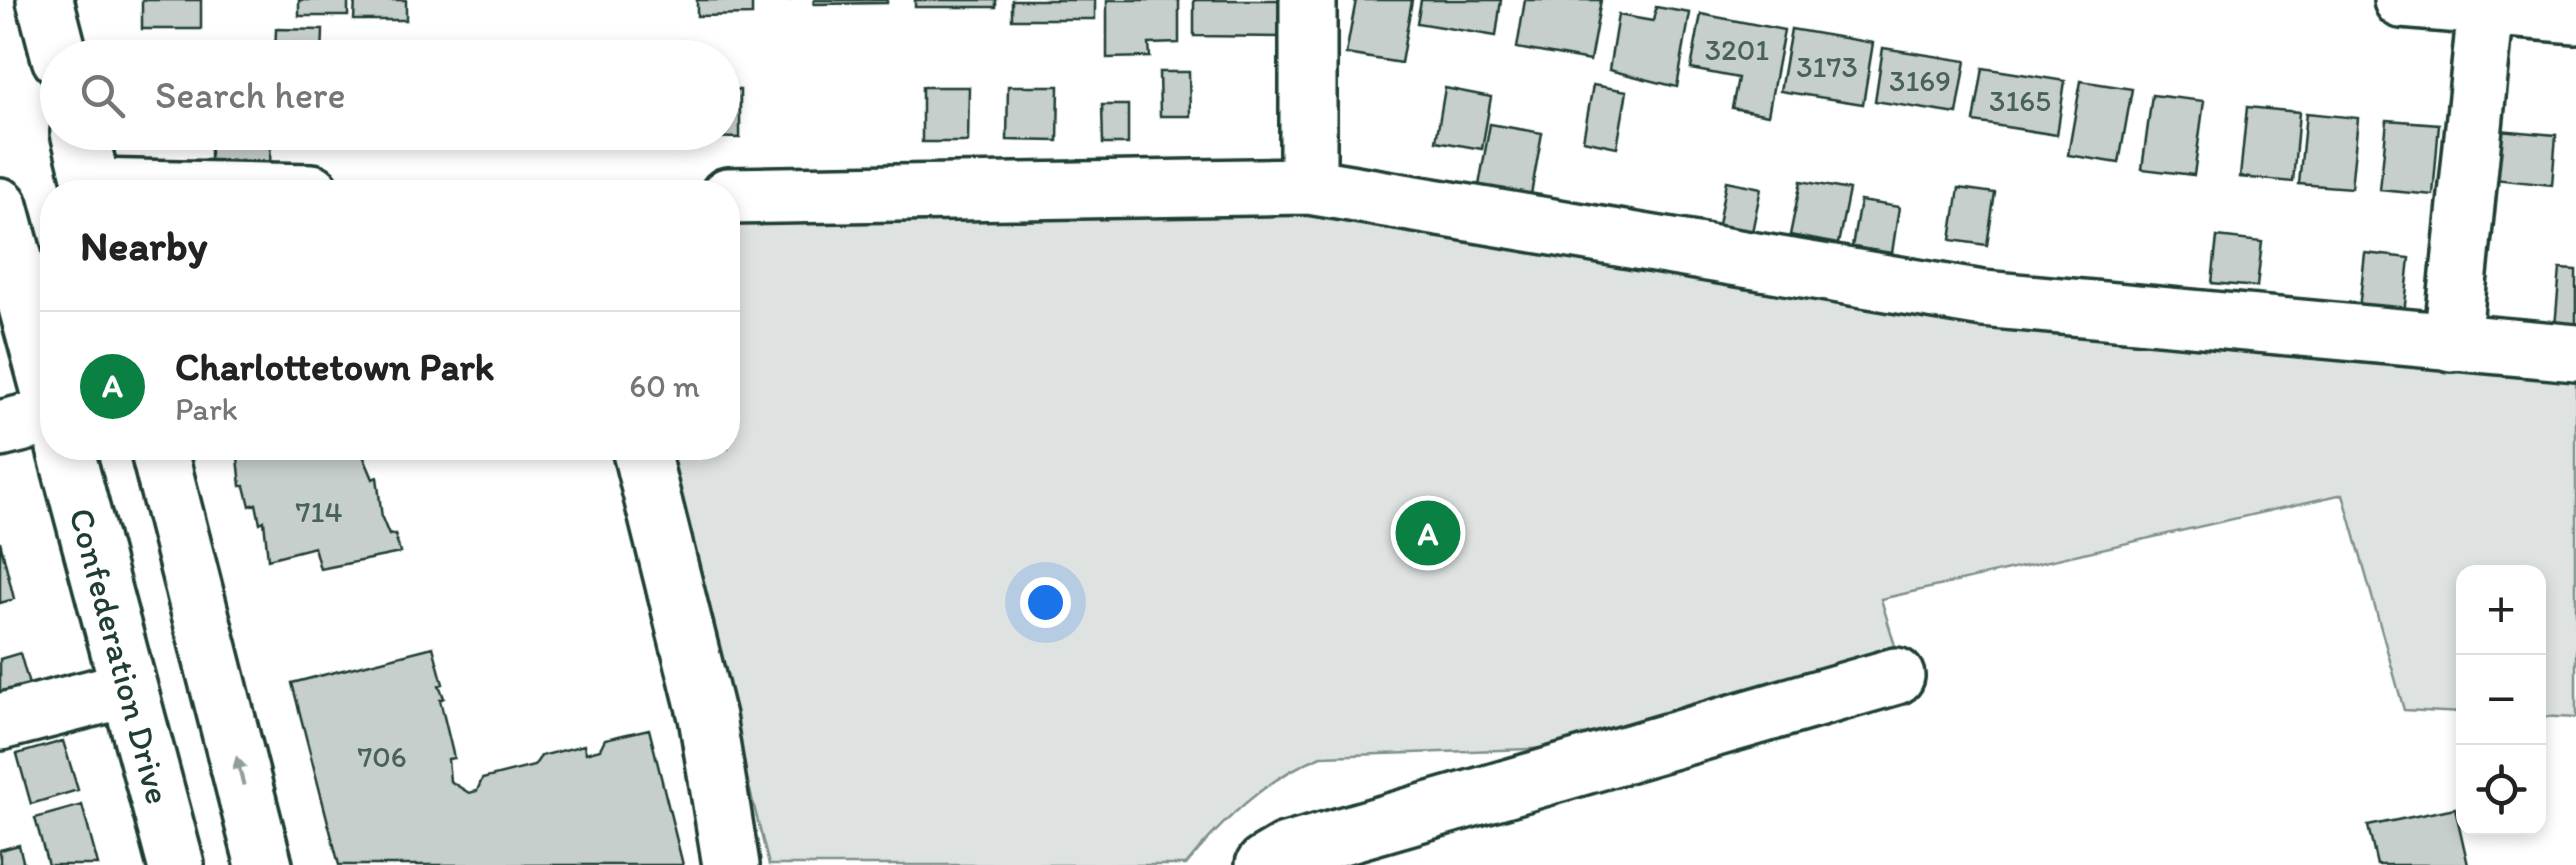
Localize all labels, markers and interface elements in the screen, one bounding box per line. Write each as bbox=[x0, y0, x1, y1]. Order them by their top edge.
house number: 3201 bbox=[1705, 31, 1769, 68]
search box bbox=[40, 40, 740, 150]
house number: 3173 bbox=[1796, 48, 1858, 85]
house number: 3169 bbox=[1889, 62, 1951, 99]
icon: search bbox=[75, 68, 130, 123]
text: Search here bbox=[155, 72, 346, 118]
house number: 3165 bbox=[1989, 82, 2051, 119]
text: Nearby bbox=[80, 220, 207, 271]
text: Charlottetown Park bbox=[175, 344, 494, 390]
text: A bbox=[102, 367, 123, 405]
text: 60 m bbox=[629, 367, 700, 405]
text: Park bbox=[175, 390, 238, 428]
house number: 714 bbox=[296, 493, 342, 530]
pin: A bbox=[1396, 496, 1460, 570]
street label: Confederation Drive bbox=[60, 504, 180, 808]
map controls bbox=[2456, 565, 2546, 835]
button: + bbox=[2456, 565, 2546, 655]
your location bbox=[1020, 577, 1071, 628]
button: − bbox=[2456, 655, 2546, 745]
house number: 706 bbox=[357, 738, 407, 775]
button: locate bbox=[2456, 745, 2546, 835]
one-way arrow bbox=[232, 755, 248, 786]

